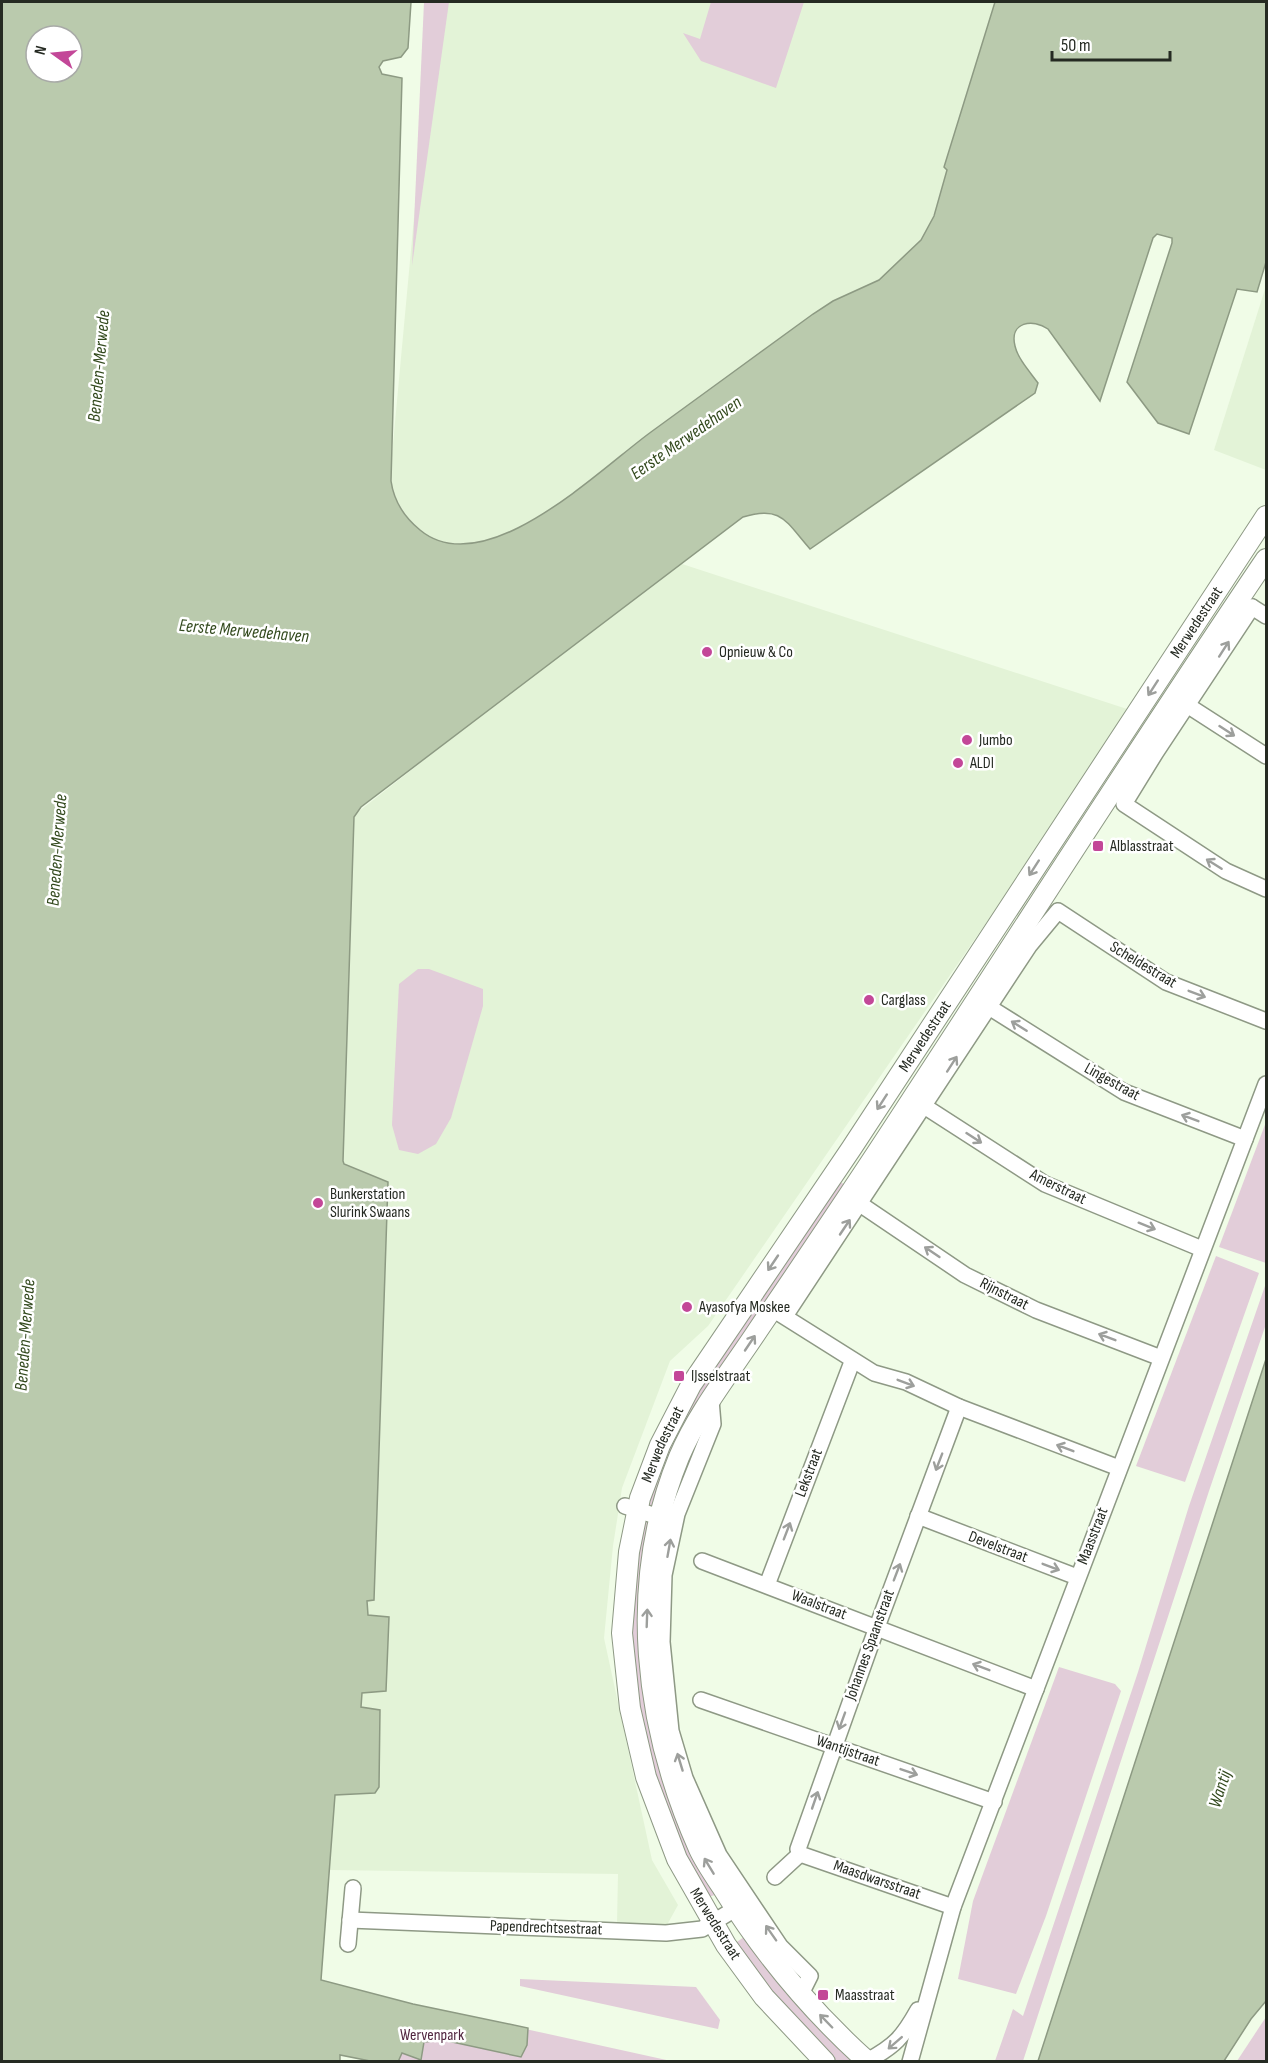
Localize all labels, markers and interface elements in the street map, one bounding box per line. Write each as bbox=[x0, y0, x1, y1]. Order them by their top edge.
north arrow bbox=[24, 24, 84, 84]
scale bar bbox=[1052, 24, 1170, 62]
text: 50 m bbox=[1061, 35, 1091, 56]
text: N bbox=[31, 44, 51, 57]
water label: Beneden-Merwede bbox=[84, 309, 114, 423]
water label: Eerste Merwedehaven bbox=[626, 392, 746, 484]
street label: Merwedestraat bbox=[1166, 583, 1227, 662]
water label: Eerste Merwedehaven bbox=[178, 615, 310, 647]
one-way arrow bbox=[1219, 641, 1231, 658]
place label: Opnieuw & Co bbox=[719, 643, 793, 662]
marker: Opnieuw & Co bbox=[700, 645, 714, 659]
one-way arrow bbox=[1147, 679, 1159, 695]
one-way arrow bbox=[1218, 725, 1235, 737]
place label: Jumbo bbox=[978, 731, 1013, 750]
marker: Jumbo bbox=[960, 733, 974, 747]
place label: ALDI bbox=[969, 754, 994, 773]
marker: ALDI bbox=[951, 756, 965, 770]
water label: Beneden-Merwede bbox=[43, 793, 71, 907]
place label: Alblasstraat bbox=[1109, 837, 1174, 856]
marker: Alblasstraat bbox=[1091, 839, 1105, 853]
one-way arrow bbox=[1206, 857, 1223, 869]
one-way arrow bbox=[1028, 859, 1040, 876]
street label: Scheldestraat bbox=[1106, 938, 1180, 992]
one-way arrow bbox=[1188, 990, 1206, 1001]
place label: Carglass bbox=[881, 991, 926, 1010]
marker: Carglass bbox=[862, 993, 876, 1007]
street label: Merwedestraat bbox=[895, 997, 955, 1076]
one-way arrow bbox=[1011, 1020, 1028, 1032]
one-way arrow bbox=[947, 1056, 959, 1073]
street label: Lingestraat bbox=[1081, 1059, 1143, 1105]
one-way arrow bbox=[876, 1093, 888, 1109]
one-way arrow bbox=[1182, 1112, 1200, 1123]
one-way arrow bbox=[965, 1132, 981, 1144]
street label: Amerstraat bbox=[1026, 1165, 1089, 1209]
place label: Bunkerstation Slurink Swaans bbox=[330, 1185, 410, 1222]
marker: Bunkerstation Slurink Swaans bbox=[311, 1196, 325, 1210]
one-way arrow bbox=[839, 1219, 851, 1235]
one-way arrow bbox=[1137, 1221, 1155, 1232]
one-way arrow bbox=[924, 1246, 941, 1258]
one-way arrow bbox=[767, 1255, 779, 1271]
street label: Rijnstraat bbox=[976, 1274, 1032, 1314]
water label: Beneden-Merwede bbox=[11, 1278, 39, 1392]
place label: Ayasofya Moskee bbox=[698, 1298, 790, 1317]
marker: Ayasofya Moskee bbox=[680, 1300, 694, 1314]
one-way arrow bbox=[1098, 1331, 1117, 1342]
one-way arrow bbox=[744, 1335, 756, 1352]
place label: IJsselstraat bbox=[691, 1367, 751, 1386]
marker: IJsselstraat bbox=[672, 1369, 686, 1383]
one-way arrow bbox=[896, 1378, 915, 1389]
street label: Merwedestraat bbox=[637, 1403, 688, 1485]
one-way arrow bbox=[1056, 1442, 1074, 1453]
street label: Lekstraat bbox=[791, 1446, 827, 1500]
one-way arrow bbox=[932, 1452, 943, 1470]
street label: Maasstraat bbox=[1073, 1505, 1113, 1567]
one-way arrow bbox=[783, 1522, 794, 1540]
street label: Develstraat bbox=[966, 1527, 1030, 1567]
one-way arrow bbox=[664, 1539, 675, 1558]
one-way arrow bbox=[1041, 1562, 1060, 1573]
one-way arrow bbox=[893, 1563, 904, 1582]
street label: Waalstraat bbox=[789, 1586, 849, 1624]
street label: Johannes Spaanstraat bbox=[841, 1587, 899, 1704]
one-way arrow bbox=[642, 1609, 653, 1629]
one-way arrow bbox=[972, 1661, 991, 1672]
one-way arrow bbox=[836, 1711, 847, 1730]
street label: Wantijstraat bbox=[814, 1731, 882, 1771]
one-way arrow bbox=[674, 1753, 685, 1772]
one-way arrow bbox=[899, 1767, 918, 1778]
water label: Wantij bbox=[1204, 1767, 1236, 1810]
one-way arrow bbox=[810, 1791, 821, 1810]
street label: Maasdwarsstraat bbox=[831, 1856, 923, 1904]
one-way arrow bbox=[702, 1858, 714, 1875]
street label: Merwedestraat bbox=[685, 1884, 745, 1964]
street label: Papendrechtsestraat bbox=[489, 1917, 603, 1939]
one-way arrow bbox=[765, 1926, 777, 1942]
place label: Maasstraat bbox=[835, 1986, 895, 2005]
marker: Maasstraat bbox=[816, 1988, 830, 2002]
one-way arrow bbox=[819, 2013, 834, 2028]
park label: Wervenpark bbox=[400, 2026, 464, 2045]
one-way arrow bbox=[888, 2036, 903, 2050]

